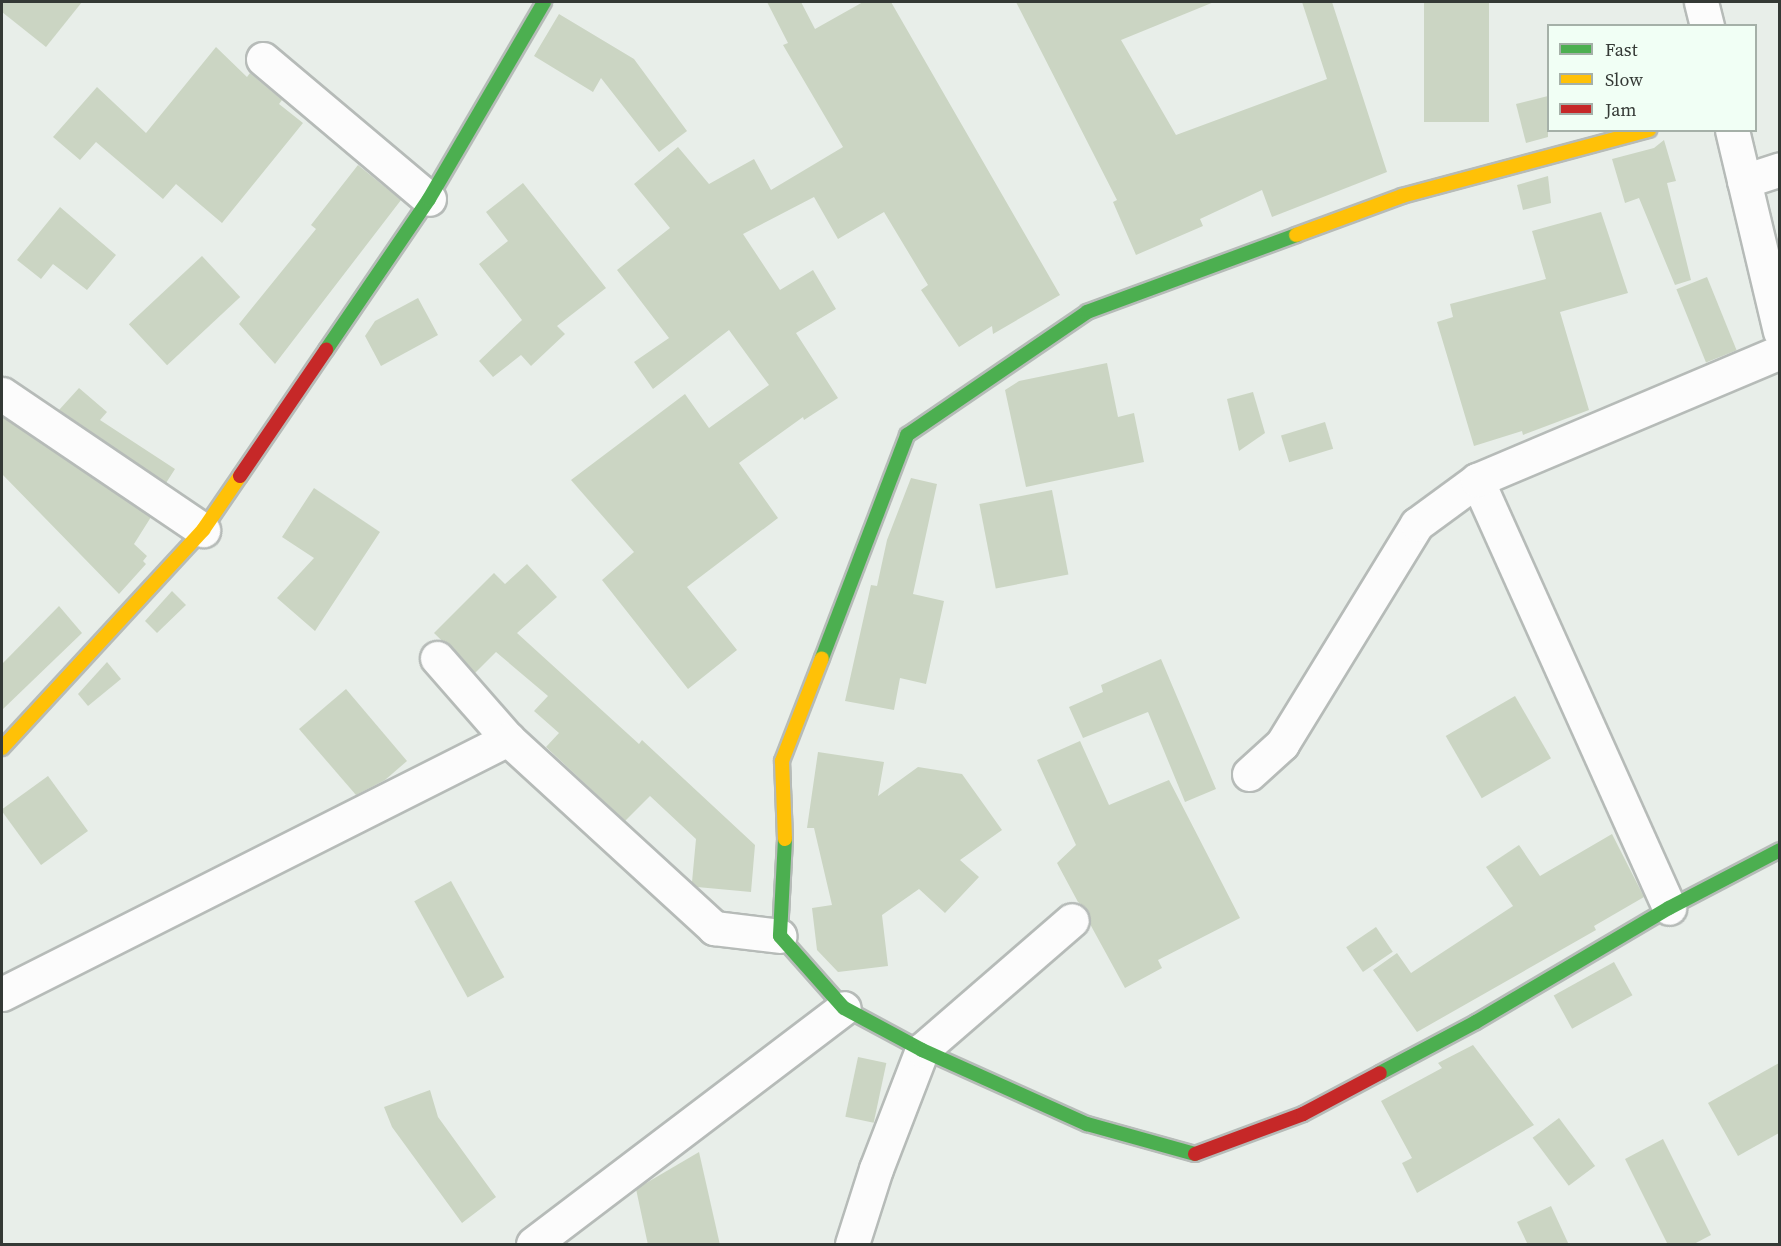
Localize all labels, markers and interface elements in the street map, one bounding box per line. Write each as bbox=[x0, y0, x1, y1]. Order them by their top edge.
legend bbox=[1547, 24, 1757, 132]
text: Fast bbox=[1605, 37, 1638, 62]
text: Slow bbox=[1605, 67, 1643, 92]
text: Jam bbox=[1605, 97, 1637, 122]

